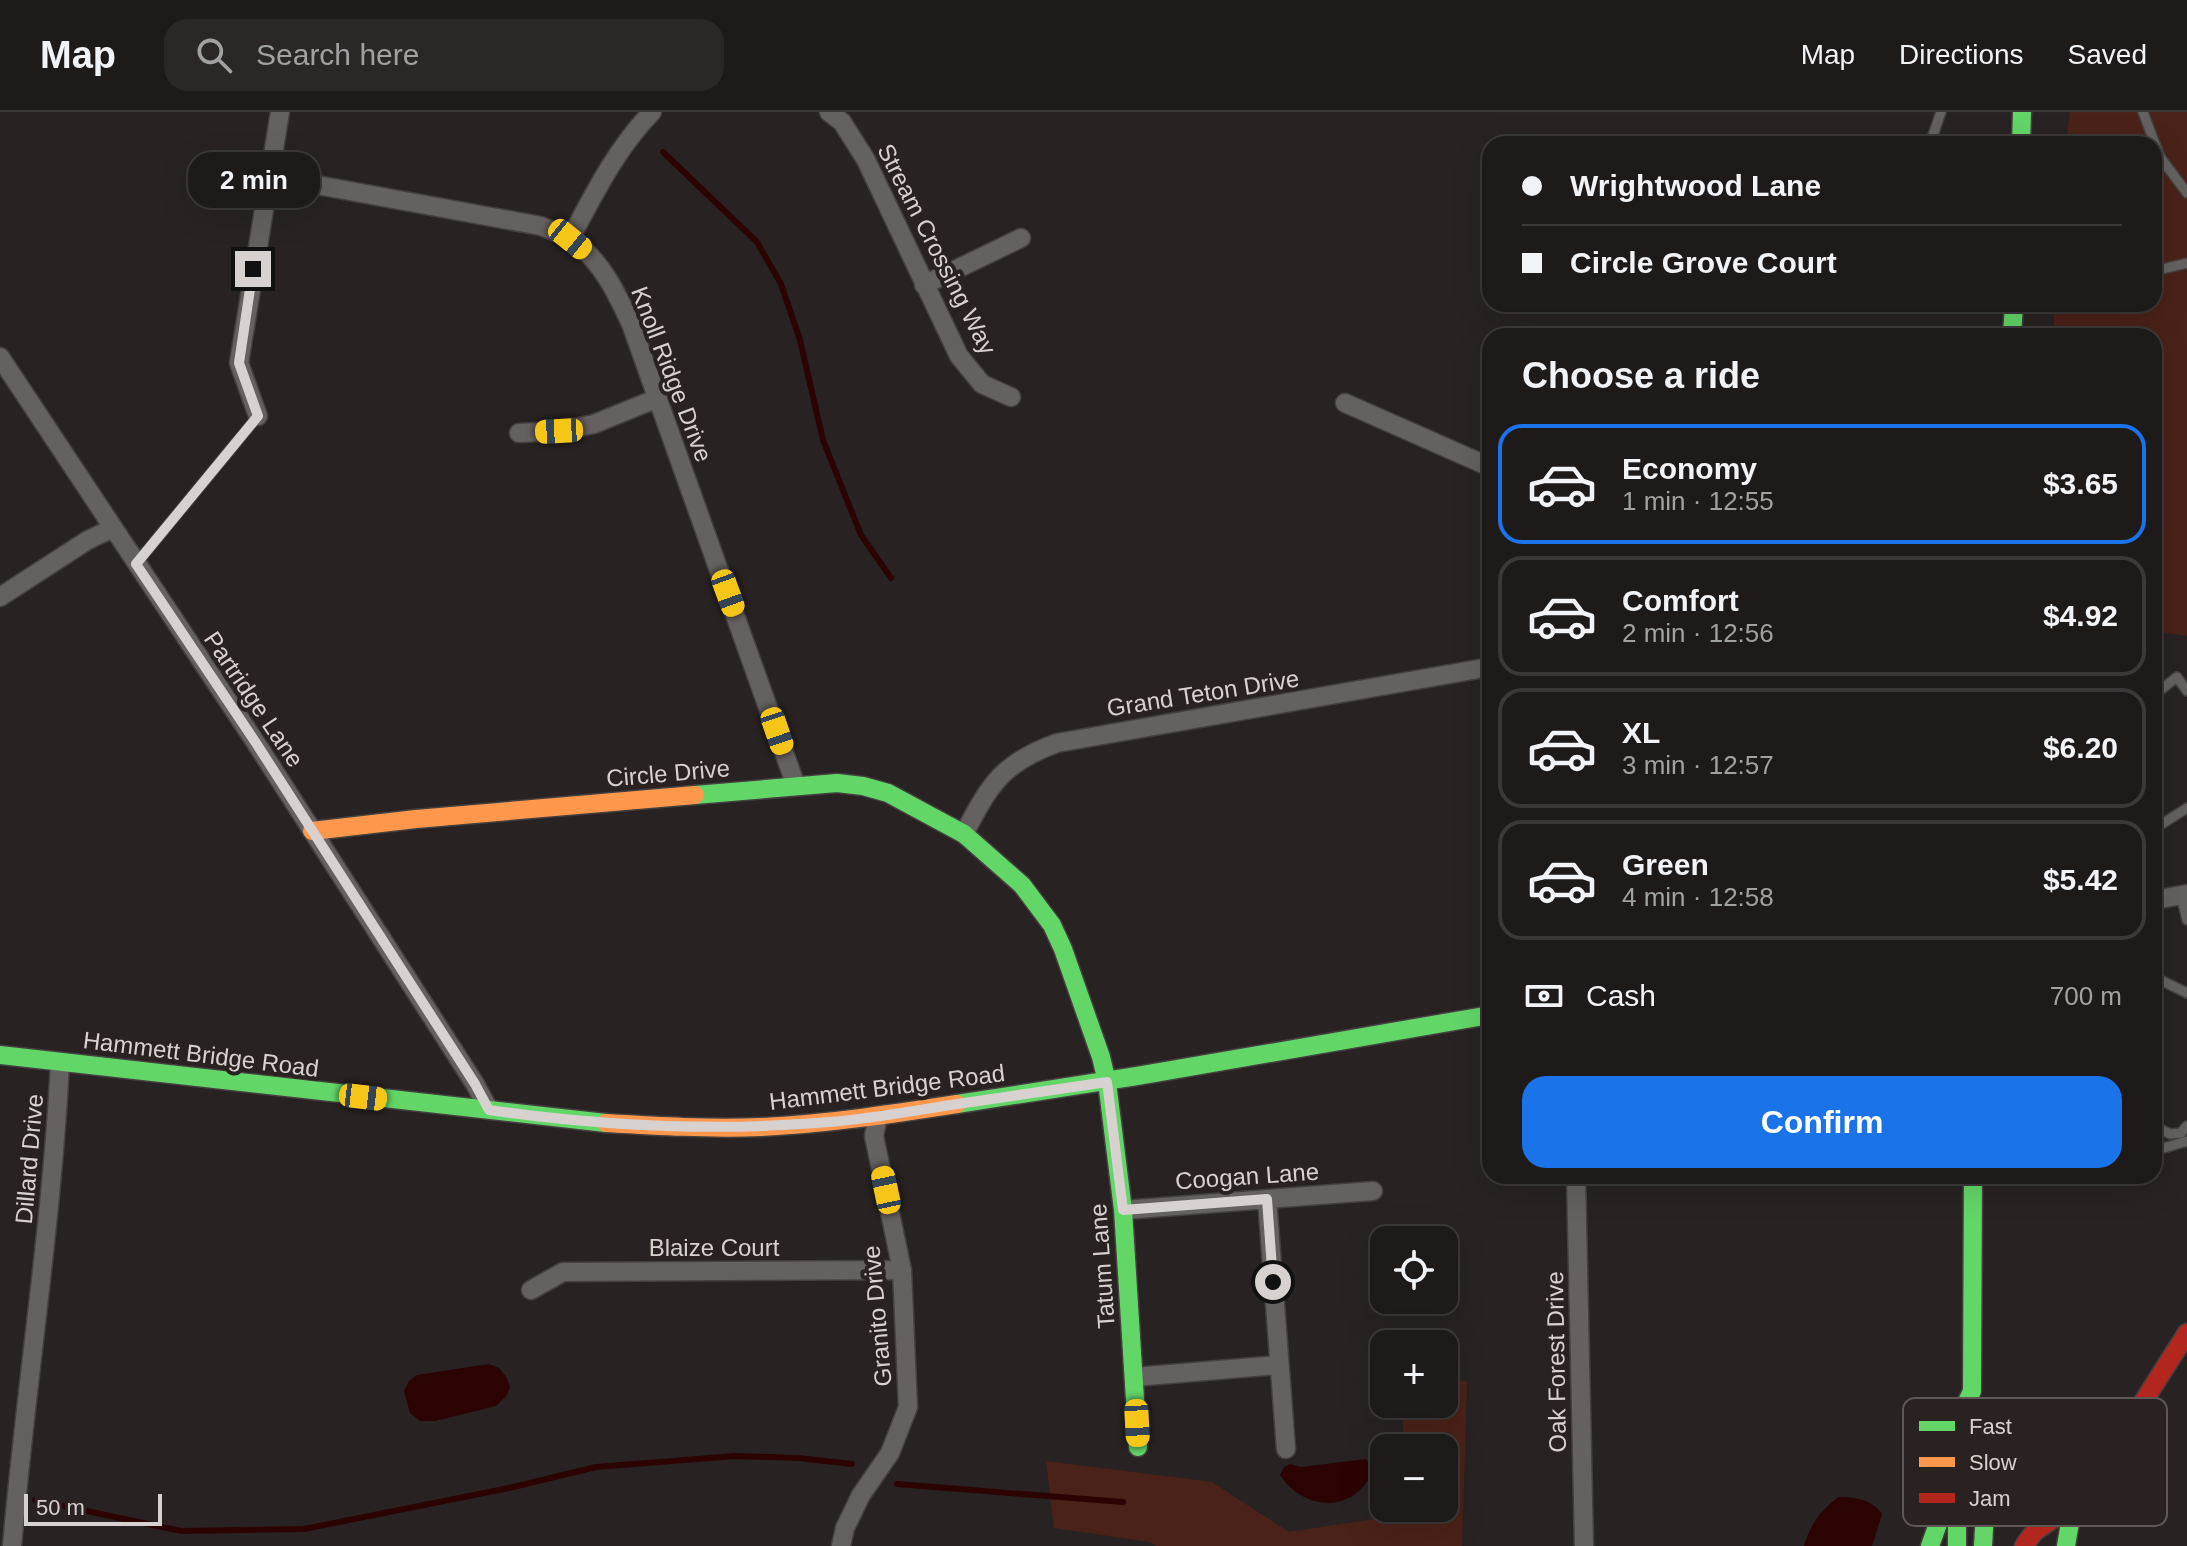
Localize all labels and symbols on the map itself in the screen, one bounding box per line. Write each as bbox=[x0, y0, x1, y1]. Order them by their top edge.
street label: Stream Crossing Way bbox=[872, 139, 1002, 359]
callout: 2 min bbox=[187, 153, 319, 209]
car bbox=[544, 215, 596, 263]
route end bbox=[235, 251, 271, 287]
street label: Knoll Ridge Drive bbox=[626, 283, 718, 465]
car bbox=[534, 418, 584, 444]
car bbox=[709, 566, 747, 620]
street label: Partridge Lane bbox=[199, 626, 309, 772]
street label: Grand Teton Drive bbox=[1105, 664, 1301, 722]
car bbox=[758, 704, 796, 758]
street label: Circle Drive bbox=[605, 754, 731, 792]
street label: Hammett Bridge Road bbox=[82, 1026, 320, 1082]
street label: Hammett Bridge Road bbox=[768, 1059, 1006, 1115]
car bbox=[338, 1082, 388, 1112]
street label: Dillard Drive bbox=[10, 1093, 48, 1225]
street label: Coogan Lane bbox=[1174, 1158, 1320, 1194]
car bbox=[869, 1164, 903, 1216]
street label: Tatum Lane bbox=[1084, 1203, 1120, 1329]
street label: Blaize Court bbox=[649, 1234, 780, 1261]
street label: Granito Drive bbox=[857, 1244, 897, 1388]
route start bbox=[1255, 1264, 1291, 1300]
street label: Oak Forest Drive bbox=[1541, 1271, 1571, 1453]
car bbox=[1124, 1398, 1150, 1448]
legend bbox=[1903, 1398, 2167, 1526]
text: Fast bbox=[1969, 1414, 2012, 1439]
text: Slow bbox=[1969, 1450, 2017, 1475]
text: Jam bbox=[1969, 1486, 2011, 1511]
scale bar bbox=[24, 1490, 162, 1526]

